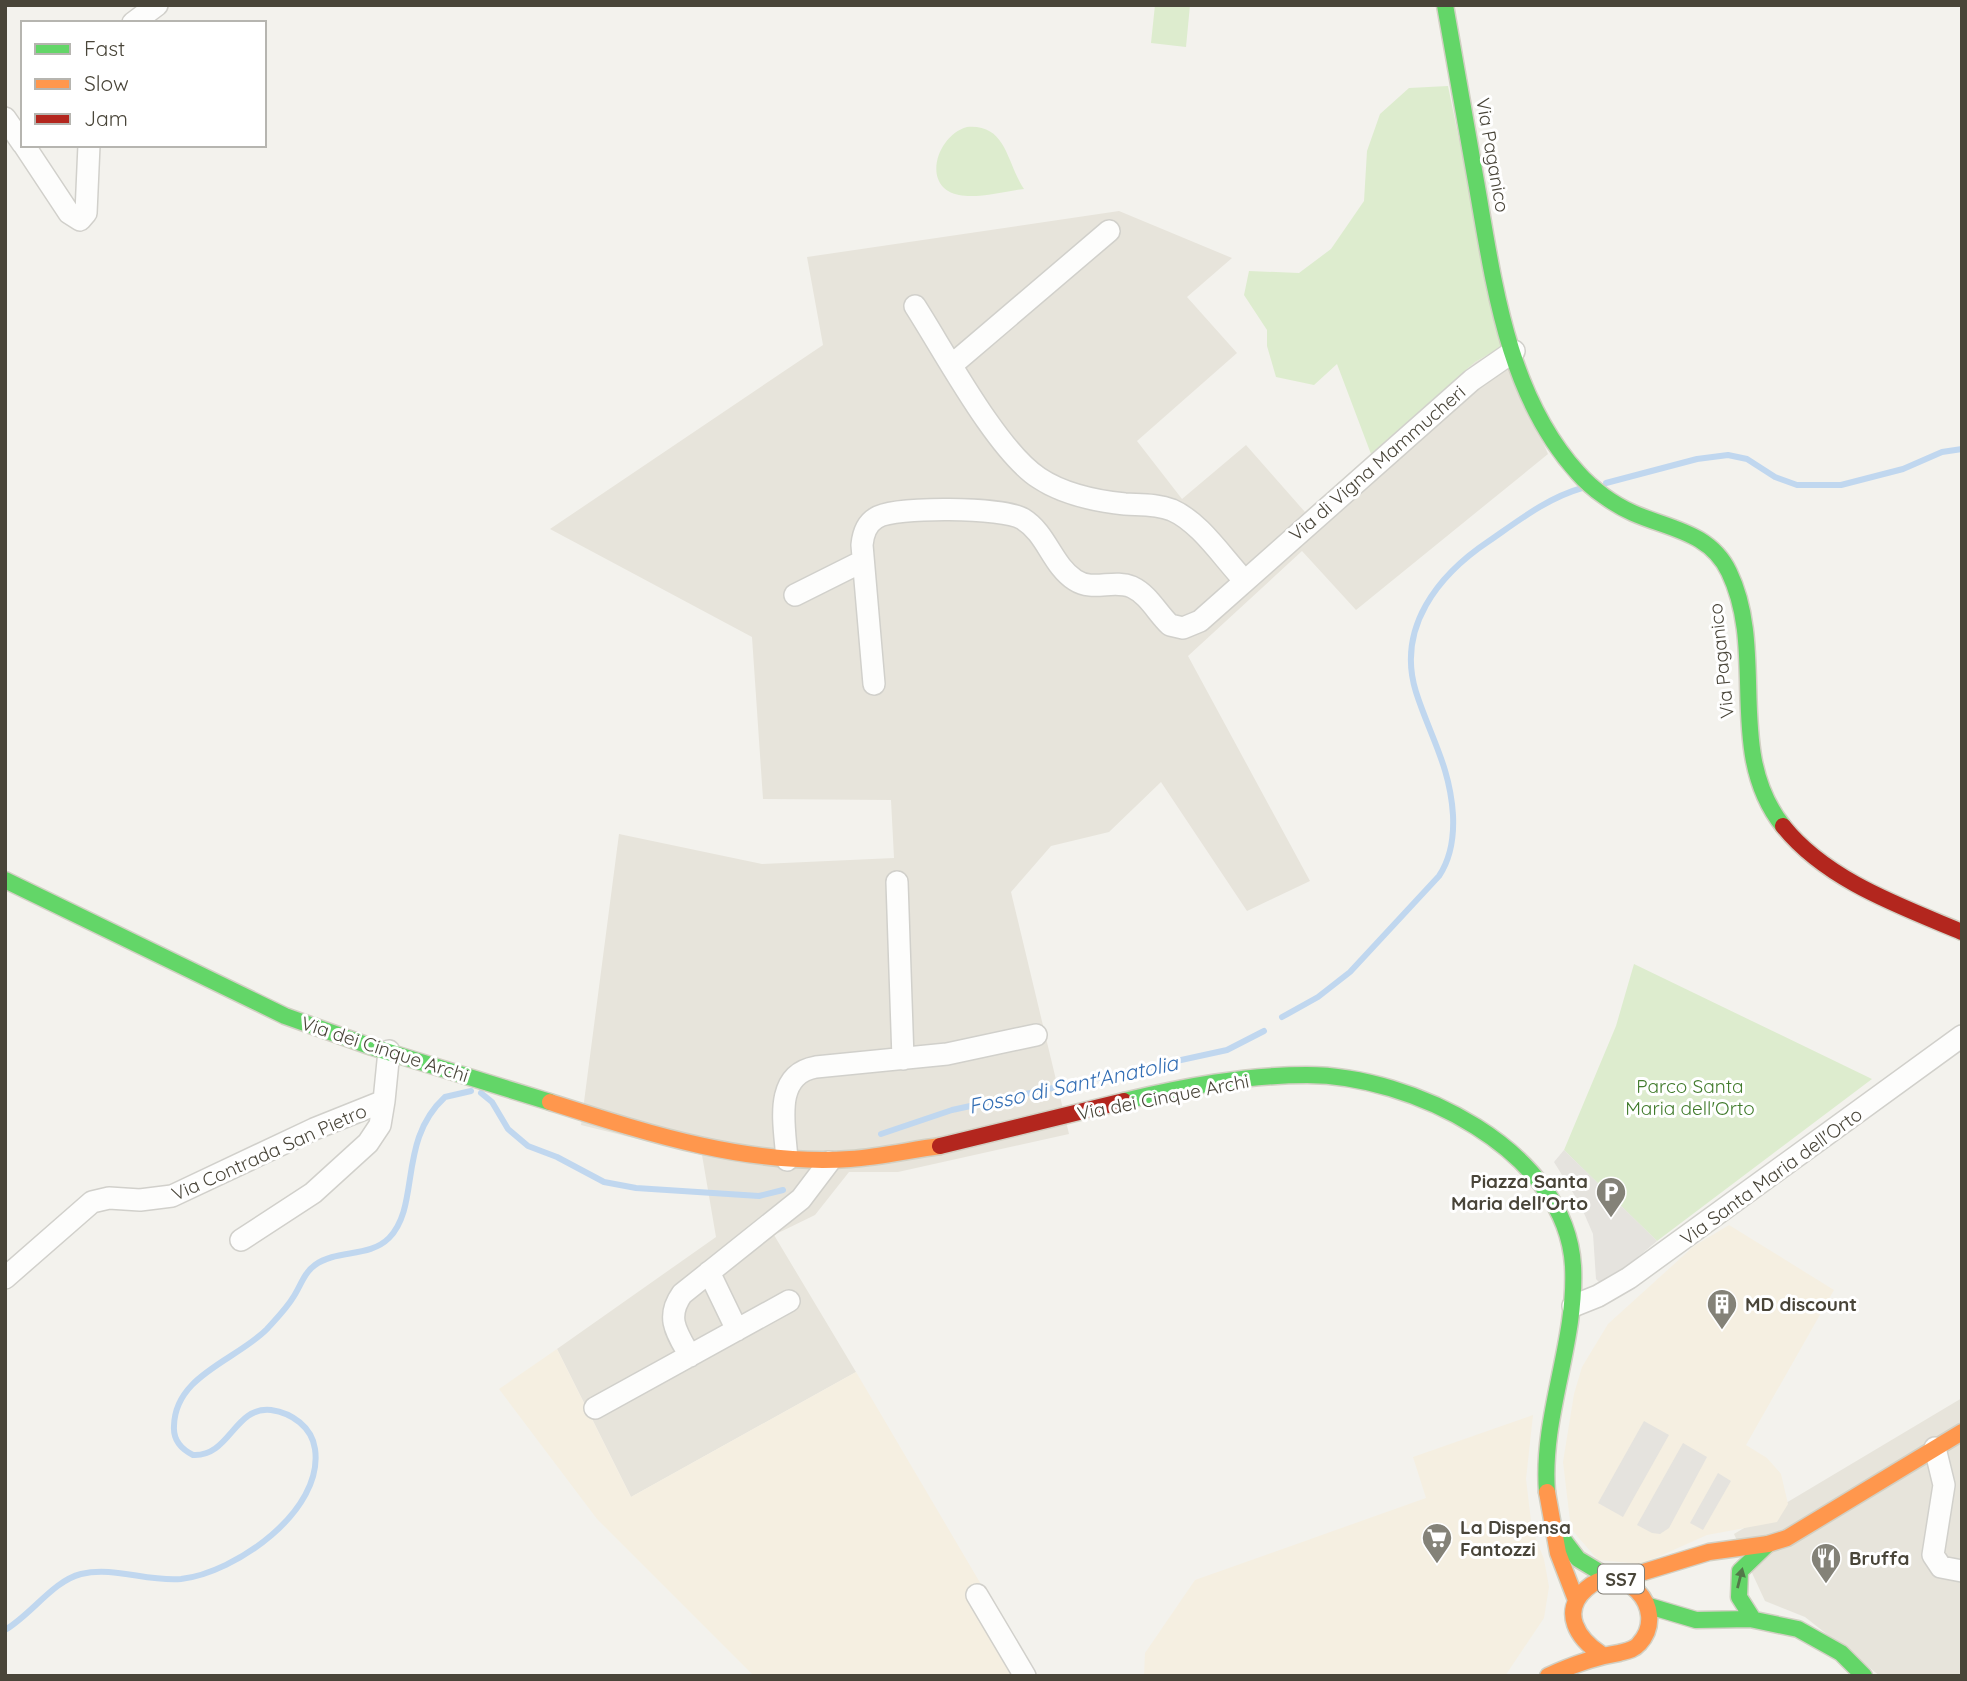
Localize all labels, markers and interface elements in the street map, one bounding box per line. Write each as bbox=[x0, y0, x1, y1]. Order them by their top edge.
legend bbox=[21, 21, 266, 147]
text: Fast bbox=[84, 35, 125, 61]
text: Slow bbox=[84, 70, 129, 96]
street label: Via Paganico bbox=[1471, 96, 1515, 214]
text: Jam bbox=[84, 105, 128, 131]
street label: Via di Vigna Mammucheri bbox=[1284, 380, 1470, 546]
street label: Via Paganico bbox=[1703, 602, 1739, 720]
street label: Via dei Cinque Archi bbox=[298, 1011, 472, 1087]
water label: Fosso di Sant'Anatolia bbox=[966, 1049, 1181, 1119]
street label: Via dei Cinque Archi bbox=[1075, 1069, 1251, 1125]
park label: Parco Santa Maria dell'Orto bbox=[1625, 1074, 1755, 1120]
street label: Via Contrada San Pietro bbox=[168, 1098, 370, 1206]
street label: Via Santa Maria dell'Orto bbox=[1675, 1102, 1867, 1250]
place label: Piazza Santa Maria dell'Orto bbox=[1451, 1169, 1588, 1215]
parking icon: Piazza Santa Maria dell'Orto bbox=[1594, 1175, 1628, 1219]
building icon: MD discount bbox=[1705, 1287, 1739, 1331]
place label: MD discount bbox=[1745, 1292, 1857, 1316]
place label: La Dispensa Fantozzi bbox=[1460, 1515, 1571, 1561]
supermarket icon: La Dispensa Fantozzi bbox=[1420, 1521, 1454, 1565]
restaurant icon: Bruffa bbox=[1809, 1541, 1843, 1585]
place label: Bruffa bbox=[1849, 1546, 1909, 1570]
road number: SS7 bbox=[1598, 1564, 1644, 1594]
one-way arrow bbox=[1735, 1567, 1746, 1589]

